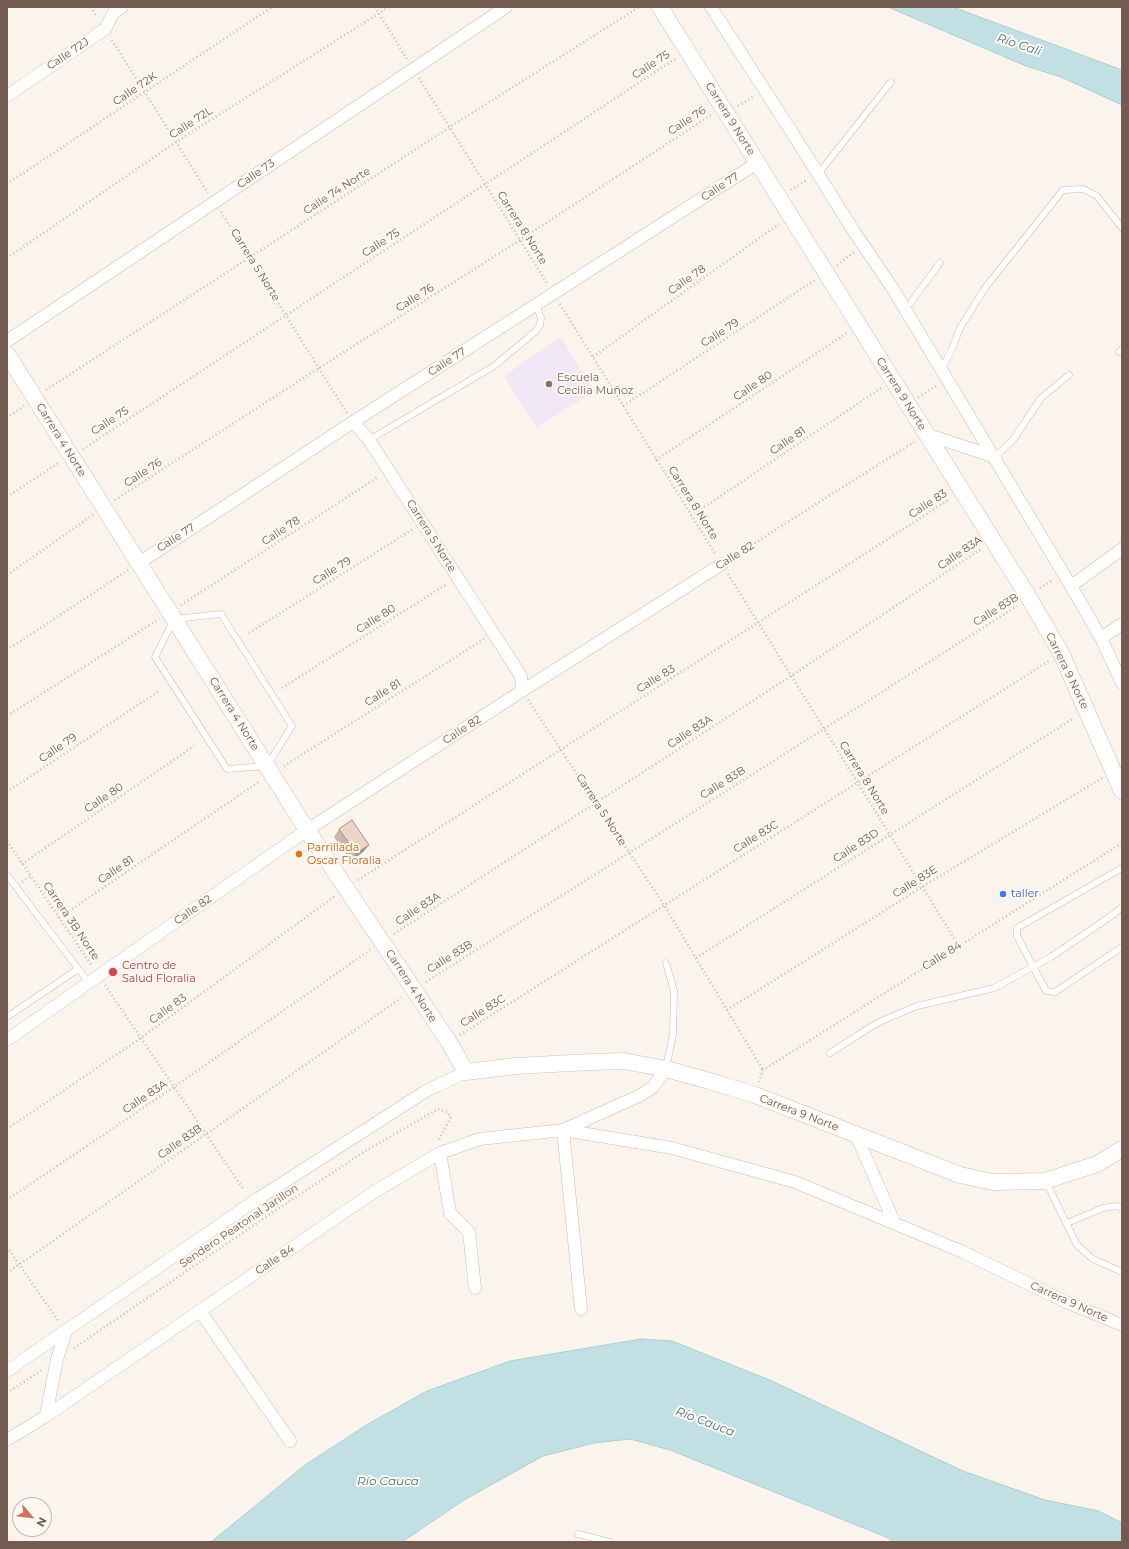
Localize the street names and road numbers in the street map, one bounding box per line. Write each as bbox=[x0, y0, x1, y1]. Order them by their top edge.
street label: Calle 72J bbox=[44, 35, 92, 73]
street label: Calle 75 bbox=[630, 48, 672, 82]
street label: Calle 72K bbox=[111, 69, 159, 109]
street label: Carrera 9 Norte bbox=[702, 80, 758, 158]
street label: Calle 72L bbox=[167, 104, 215, 142]
street label: Calle 76 bbox=[666, 104, 708, 138]
street label: Calle 73 bbox=[235, 157, 277, 191]
street label: Calle 74 Norte bbox=[301, 165, 373, 217]
street label: Calle 77 bbox=[699, 170, 741, 204]
street label: Carrera 8 Norte bbox=[494, 189, 550, 267]
street label: Carrera 5 Norte bbox=[227, 226, 283, 304]
street label: Calle 75 bbox=[360, 226, 402, 260]
street label: Calle 78 bbox=[666, 262, 708, 298]
street label: Calle 76 bbox=[393, 281, 437, 315]
street label: Calle 79 bbox=[698, 316, 742, 350]
street label: Calle 77 bbox=[426, 345, 468, 379]
street label: Carrera 9 Norte bbox=[873, 355, 929, 433]
street label: Calle 80 bbox=[731, 368, 775, 404]
street label: Carrera 4 Norte bbox=[33, 401, 89, 479]
street label: Calle 75 bbox=[89, 404, 131, 438]
street label: Calle 81 bbox=[767, 424, 809, 458]
street label: Calle 76 bbox=[122, 456, 164, 490]
street label: Carrera 8 Norte bbox=[665, 464, 721, 542]
street label: Calle 83 bbox=[906, 487, 950, 521]
street label: Carrera 5 Norte bbox=[403, 497, 459, 575]
street label: Calle 78 bbox=[259, 514, 303, 548]
street label: Calle 77 bbox=[155, 521, 197, 555]
street label: Calle 83A bbox=[935, 533, 985, 573]
street label: Calle 82 bbox=[713, 539, 757, 573]
street label: Calle 79 bbox=[310, 554, 354, 588]
street label: Calle 83B bbox=[971, 591, 1021, 629]
street label: Calle 80 bbox=[354, 602, 398, 636]
street label: Carrera 9 Norte bbox=[1043, 631, 1091, 711]
street label: Calle 83 bbox=[634, 662, 678, 696]
street label: Carrera 4 Norte bbox=[206, 675, 262, 753]
street label: Calle 81 bbox=[362, 677, 404, 709]
street label: Calle 82 bbox=[440, 713, 484, 747]
street label: Calle 83A bbox=[665, 713, 715, 751]
street label: Calle 79 bbox=[37, 731, 79, 765]
street label: Carrera 8 Norte bbox=[836, 739, 892, 817]
street label: Calle 83B bbox=[698, 764, 748, 802]
street label: Carrera 5 Norte bbox=[573, 772, 629, 848]
street label: Calle 80 bbox=[82, 780, 126, 816]
street label: Calle 83C bbox=[731, 818, 781, 856]
street label: Calle 83D bbox=[831, 826, 881, 866]
street label: Calle 81 bbox=[95, 853, 137, 887]
street label: Calle 83E bbox=[890, 863, 940, 901]
street label: Carrera 3B Norte bbox=[40, 879, 102, 963]
street label: Calle 83A bbox=[393, 890, 443, 928]
street label: Calle 82 bbox=[172, 892, 214, 928]
street label: Calle 83B bbox=[425, 938, 475, 976]
street label: Calle 84 bbox=[920, 939, 964, 973]
street label: Carrera 4 Norte bbox=[383, 947, 439, 1025]
street label: Calle 83 bbox=[147, 991, 189, 1027]
street label: Calle 83C bbox=[458, 992, 508, 1030]
street label: Calle 83A bbox=[120, 1077, 170, 1117]
street label: Carrera 9 Norte bbox=[758, 1092, 840, 1134]
street label: Calle 83B bbox=[155, 1122, 205, 1162]
street label: Sendero Peatonal Jarillon bbox=[177, 1181, 301, 1271]
street label: Calle 84 bbox=[253, 1242, 297, 1278]
street label: Carrera 9 Norte bbox=[1028, 1279, 1110, 1325]

